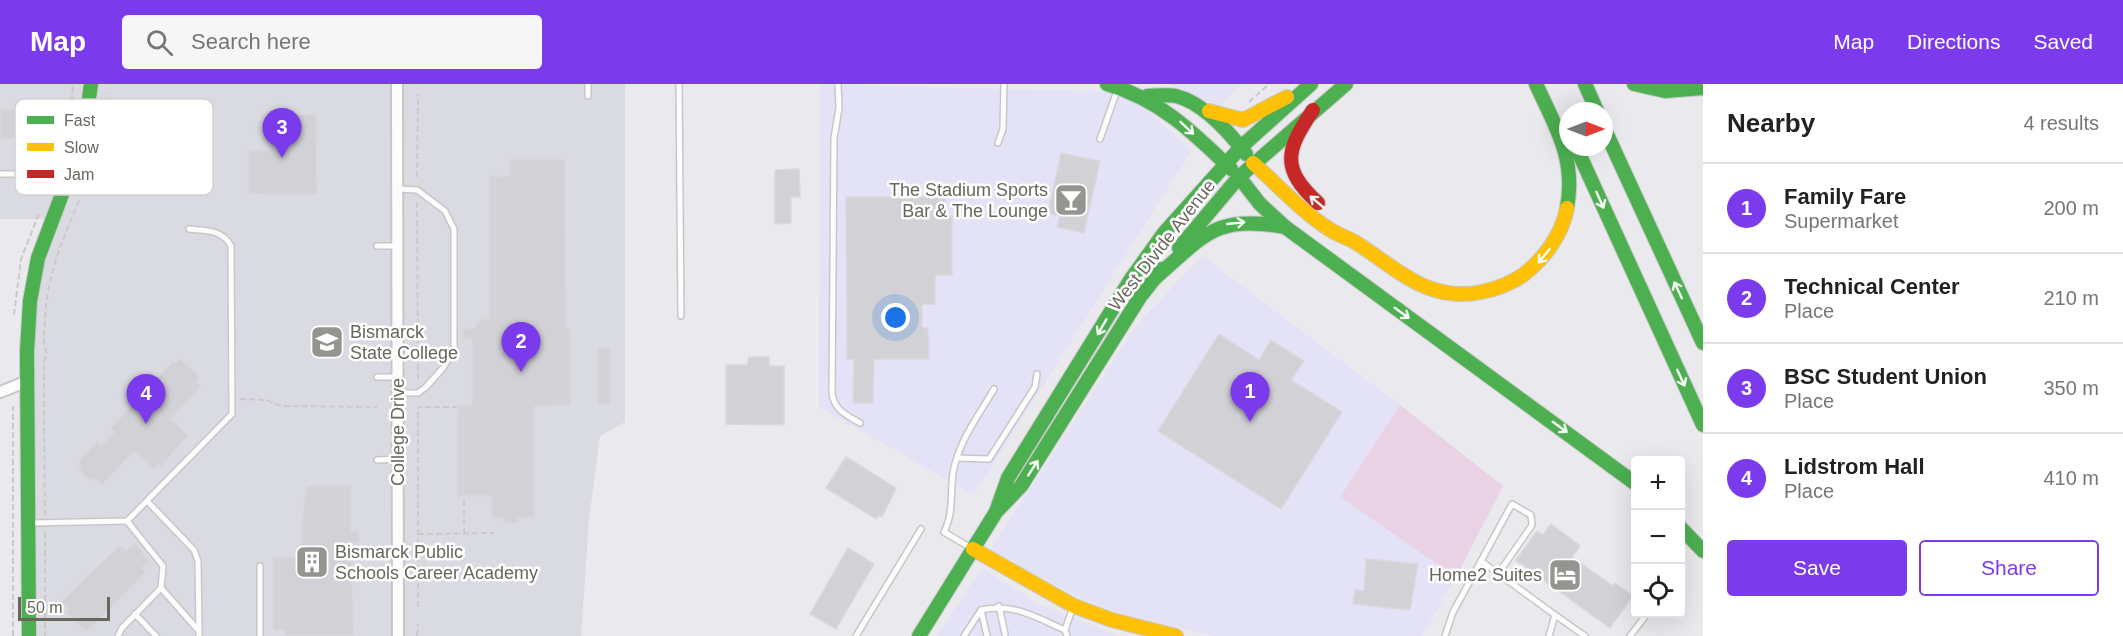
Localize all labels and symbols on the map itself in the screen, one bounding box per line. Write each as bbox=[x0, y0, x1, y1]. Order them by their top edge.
legend bbox=[15, 99, 213, 195]
north arrow bbox=[1559, 102, 1613, 156]
pin: 3 bbox=[262, 109, 302, 158]
text: Fast bbox=[64, 112, 96, 129]
one-way arrow bbox=[1180, 121, 1195, 135]
text: Slow bbox=[64, 139, 99, 156]
text: Jam bbox=[64, 166, 94, 183]
street label: West Divide Avenue bbox=[1105, 176, 1219, 314]
place label: The Stadium Sports Bar & The Lounge bbox=[889, 180, 1048, 221]
bar icon: The Stadium Sports Bar & The Lounge bbox=[1053, 182, 1089, 218]
one-way arrow bbox=[1595, 191, 1607, 209]
one-way arrow bbox=[1309, 195, 1325, 208]
one-way arrow bbox=[1225, 217, 1245, 228]
one-way arrow bbox=[1538, 248, 1551, 264]
one-way arrow bbox=[1672, 282, 1684, 300]
your location bbox=[881, 303, 910, 332]
one-way arrow bbox=[1393, 307, 1409, 319]
one-way arrow bbox=[1096, 318, 1108, 335]
place label: Bismarck State College bbox=[350, 322, 458, 363]
pin: 2 bbox=[502, 322, 540, 372]
school or university icon: Bismarck State College bbox=[309, 324, 345, 360]
one-way arrow bbox=[1676, 368, 1688, 386]
pin: 1 bbox=[1230, 372, 1270, 422]
pin: 4 bbox=[126, 374, 166, 424]
street label: College Drive bbox=[388, 378, 408, 486]
one-way arrow bbox=[1552, 420, 1568, 433]
one-way arrow bbox=[1027, 460, 1039, 477]
place label: Bismarck Public Schools Career Academy bbox=[335, 542, 538, 583]
building icon: Bismarck Public Schools Career Academy bbox=[294, 544, 330, 580]
hotel icon: Home2 Suites bbox=[1547, 557, 1583, 593]
place label: Home2 Suites bbox=[1429, 565, 1542, 585]
scale bar bbox=[18, 594, 110, 622]

